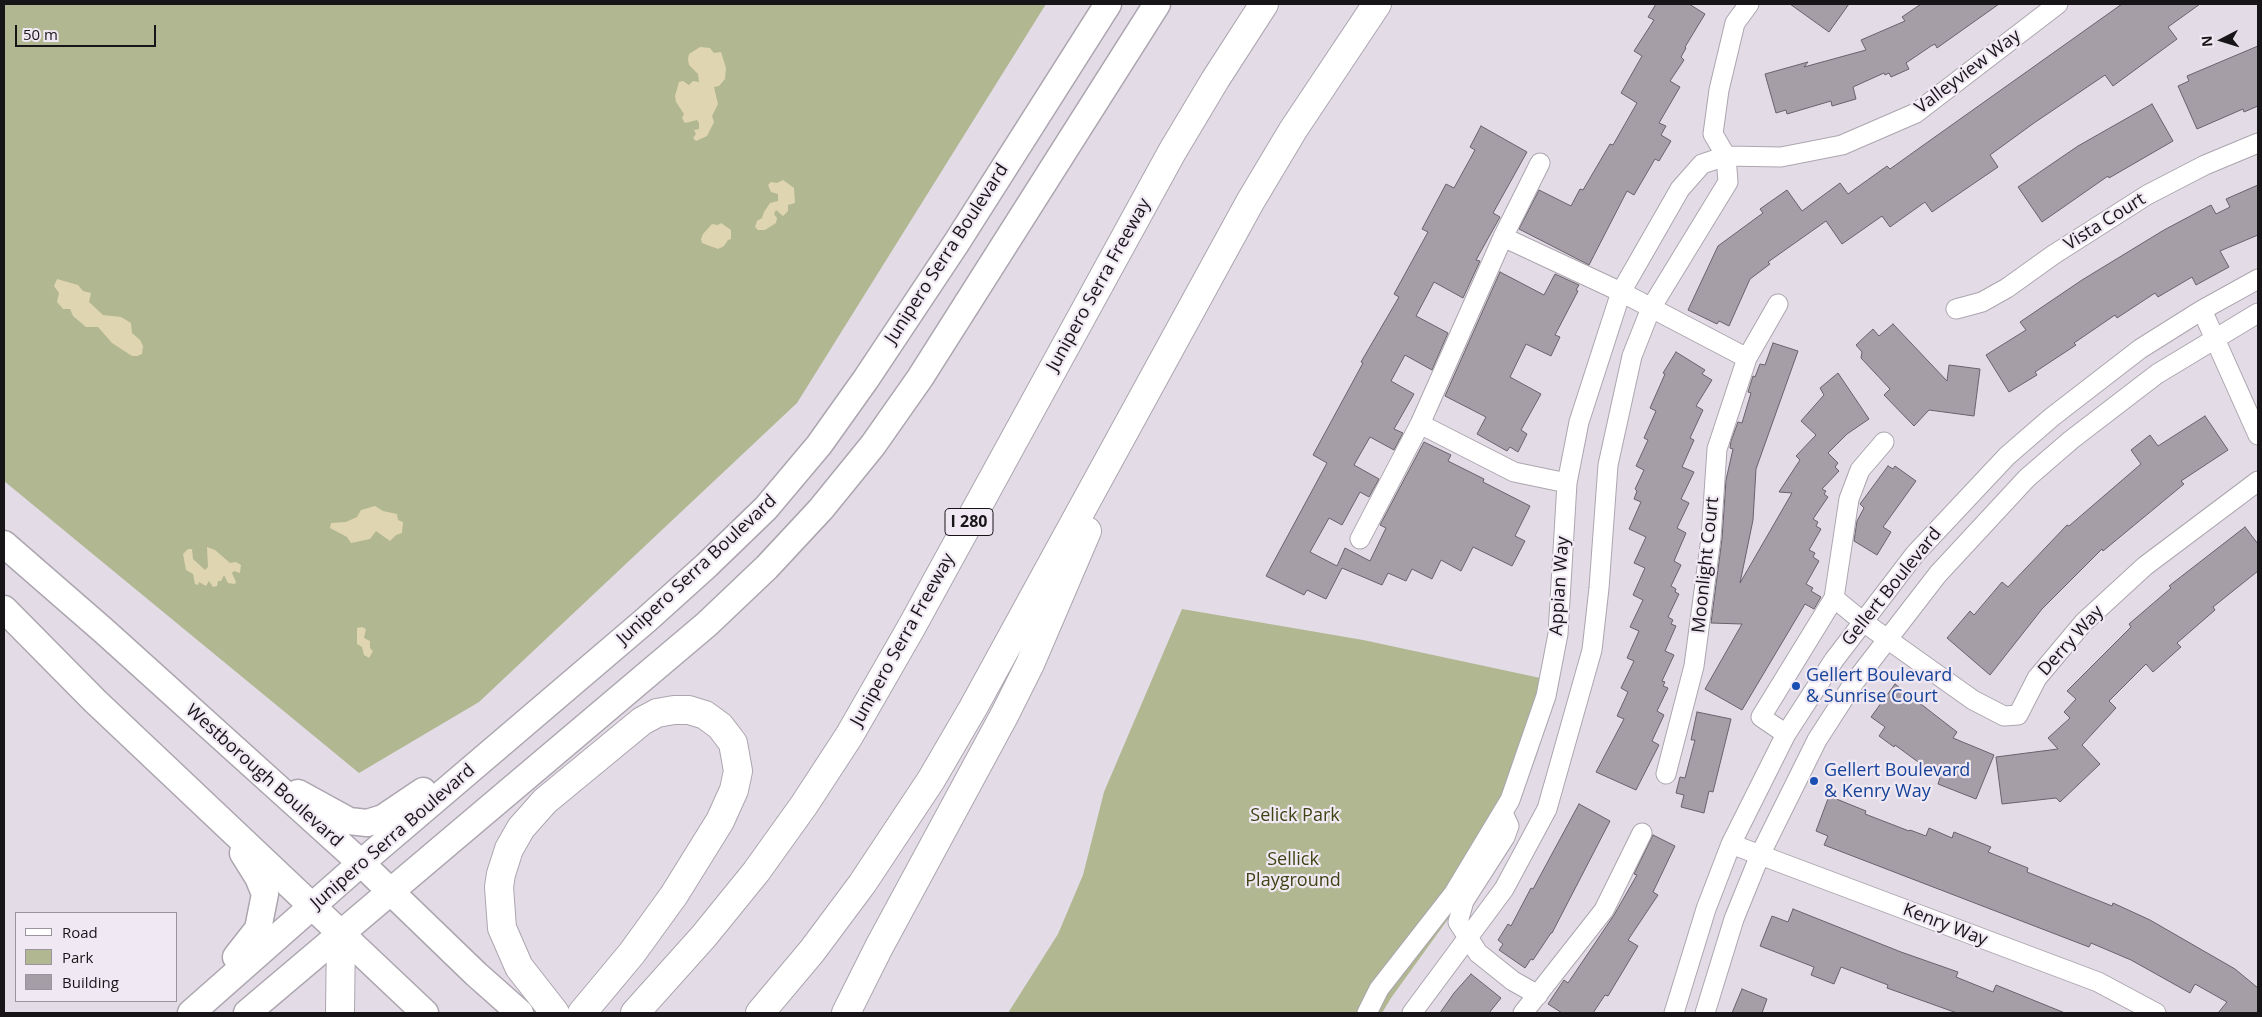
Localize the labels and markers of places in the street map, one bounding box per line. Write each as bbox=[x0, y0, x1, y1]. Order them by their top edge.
place label: Gellert Boulevard & Sunrise Court bbox=[1806, 665, 1952, 708]
marker: Gellert Boulevard & Sunrise Court bbox=[1790, 680, 1802, 692]
place label: Gellert Boulevard & Kenry Way bbox=[1824, 760, 1970, 802]
marker: Gellert Boulevard & Kenry Way bbox=[1808, 775, 1820, 787]

